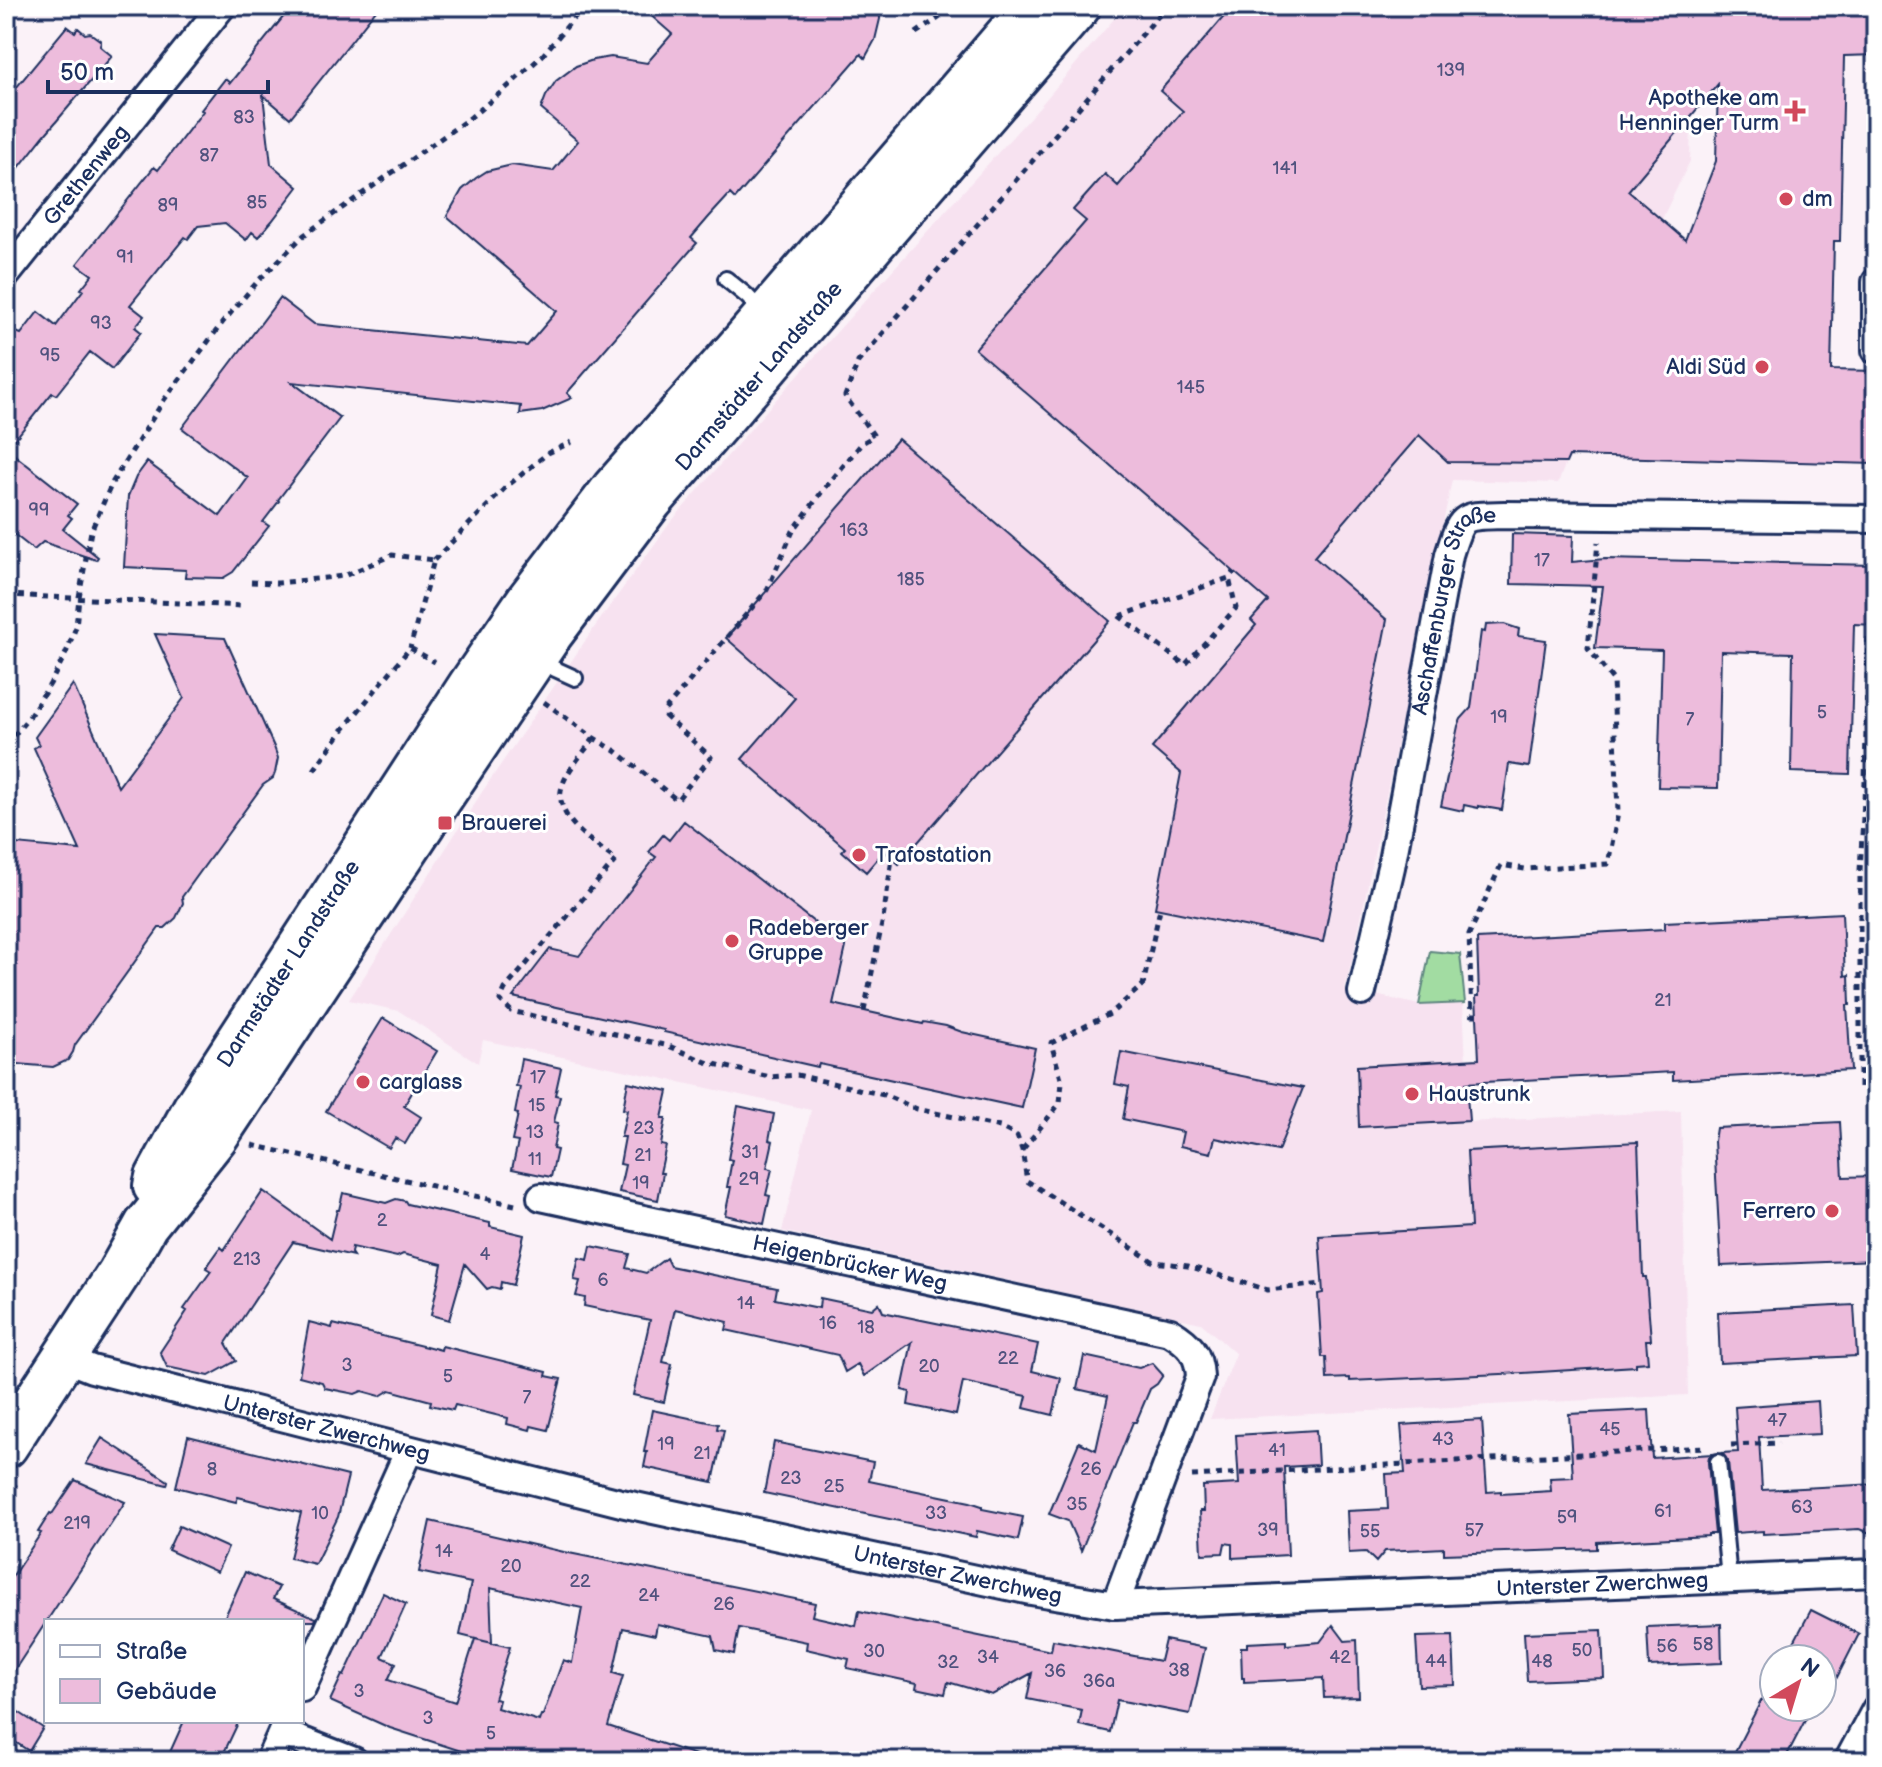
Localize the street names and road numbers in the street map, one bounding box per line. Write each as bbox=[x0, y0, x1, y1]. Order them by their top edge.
street label: Grethenweg bbox=[38, 119, 135, 231]
street label: Darmstädter Landstraße bbox=[670, 276, 848, 476]
street label: Aschaffenburger Straße bbox=[1406, 502, 1497, 717]
street label: Darmstädter Landstraße bbox=[211, 855, 366, 1072]
street label: Heigenbrücker Weg bbox=[750, 1229, 950, 1297]
street label: Unterster Zwerchweg bbox=[220, 1389, 433, 1468]
street label: Unterster Zwerchweg bbox=[851, 1540, 1064, 1609]
street label: Unterster Zwerchweg bbox=[1496, 1567, 1709, 1602]

